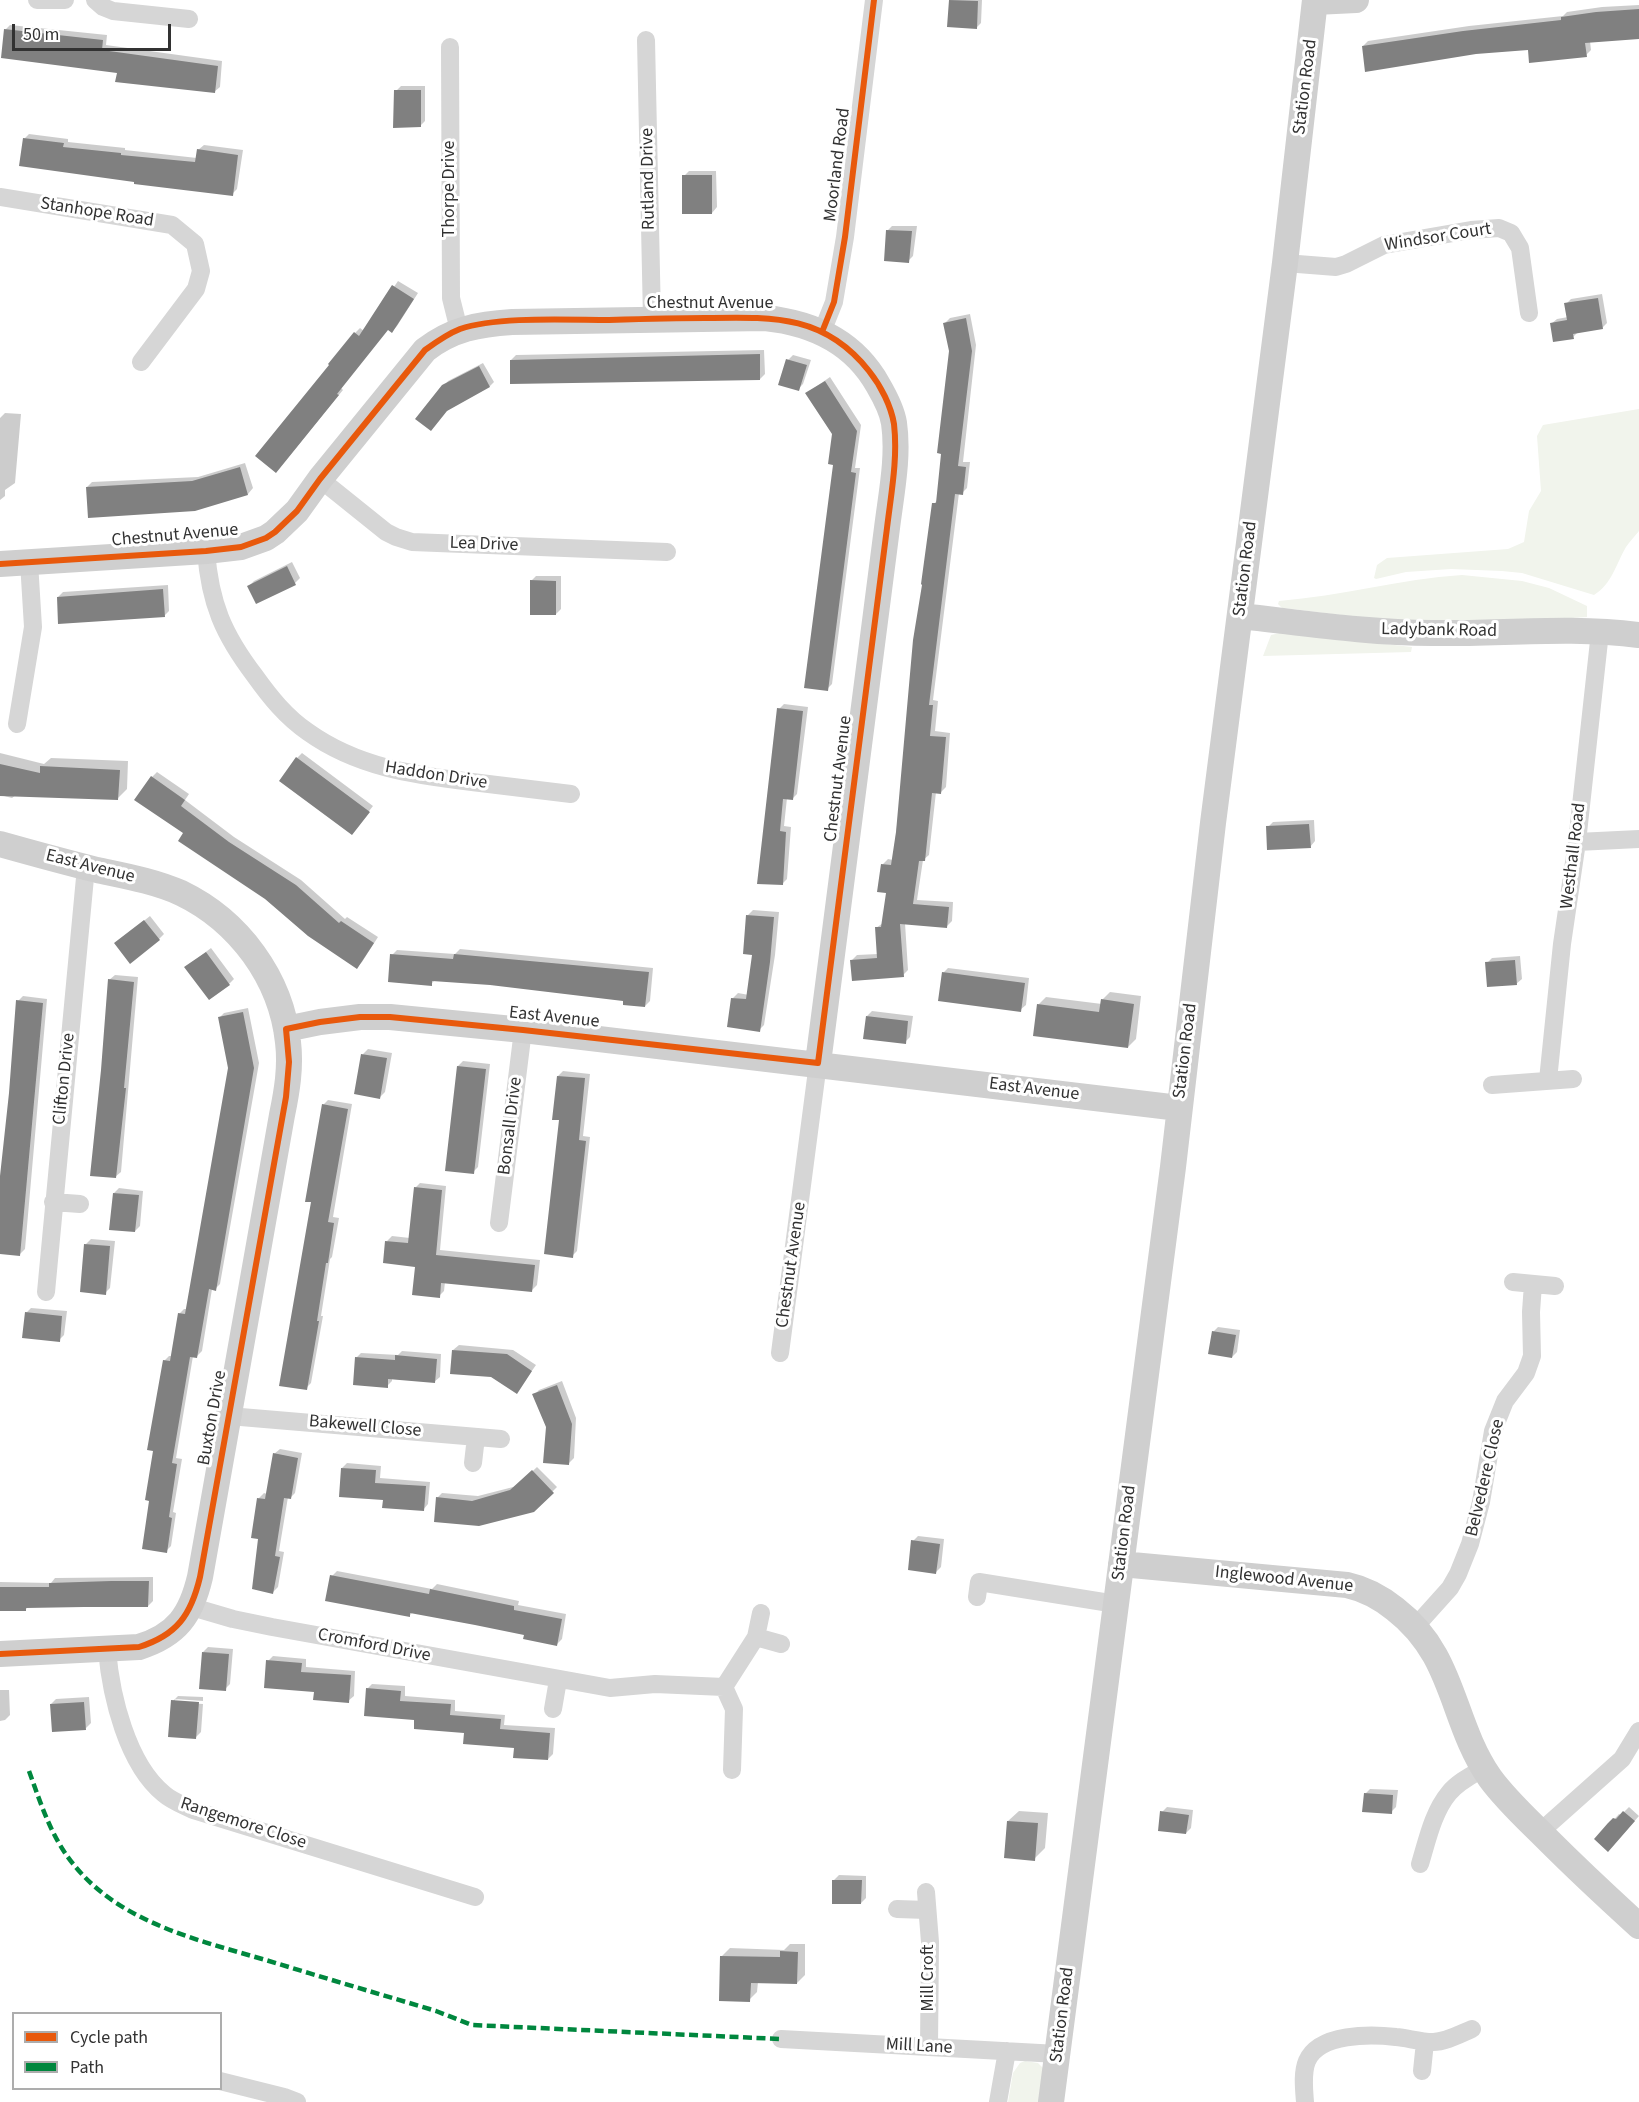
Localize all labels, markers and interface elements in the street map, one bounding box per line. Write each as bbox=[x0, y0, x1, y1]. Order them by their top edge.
scale bar bbox=[15, 12, 174, 50]
text: 50 m bbox=[23, 22, 59, 47]
street label: Station Road bbox=[1289, 38, 1323, 136]
street label: Moorland Road bbox=[820, 107, 856, 223]
street label: Rutland Drive bbox=[637, 128, 661, 230]
street label: Thorpe Drive bbox=[439, 141, 461, 237]
street label: Stanhope Road bbox=[39, 193, 155, 233]
street label: Windsor Court bbox=[1383, 219, 1493, 257]
street label: Chestnut Avenue bbox=[646, 293, 774, 315]
street label: Chestnut Avenue bbox=[111, 520, 239, 552]
street label: Station Road bbox=[1229, 520, 1263, 618]
street label: Lea Drive bbox=[449, 533, 519, 557]
street label: Ladybank Road bbox=[1381, 619, 1497, 643]
street label: Chestnut Avenue bbox=[821, 715, 857, 843]
street label: Haddon Drive bbox=[383, 757, 489, 795]
street label: Westhall Road bbox=[1557, 802, 1591, 910]
street label: East Avenue bbox=[43, 846, 137, 888]
street label: Station Road bbox=[1169, 1002, 1203, 1100]
street label: East Avenue bbox=[508, 1003, 600, 1033]
street label: Clifton Drive bbox=[49, 1032, 81, 1126]
street label: East Avenue bbox=[988, 1074, 1080, 1106]
street label: Bonsall Drive bbox=[494, 1076, 528, 1176]
street label: Chestnut Avenue bbox=[772, 1201, 812, 1329]
street label: Buxton Drive bbox=[194, 1369, 232, 1467]
street label: Bakewell Close bbox=[308, 1411, 422, 1443]
street label: Belvedere Close bbox=[1462, 1417, 1510, 1539]
street label: Station Road bbox=[1108, 1484, 1142, 1582]
street label: Inglewood Avenue bbox=[1214, 1562, 1354, 1598]
street label: Cromford Drive bbox=[316, 1624, 432, 1668]
street label: Rangemore Close bbox=[177, 1793, 309, 1855]
street label: Mill Croft bbox=[918, 1944, 940, 2012]
street label: Station Road bbox=[1046, 1966, 1080, 2064]
legend bbox=[12, 2012, 222, 2090]
text: Cycle path bbox=[70, 2025, 148, 2050]
street label: Mill Lane bbox=[885, 2034, 953, 2060]
text: Path bbox=[70, 2055, 104, 2080]

